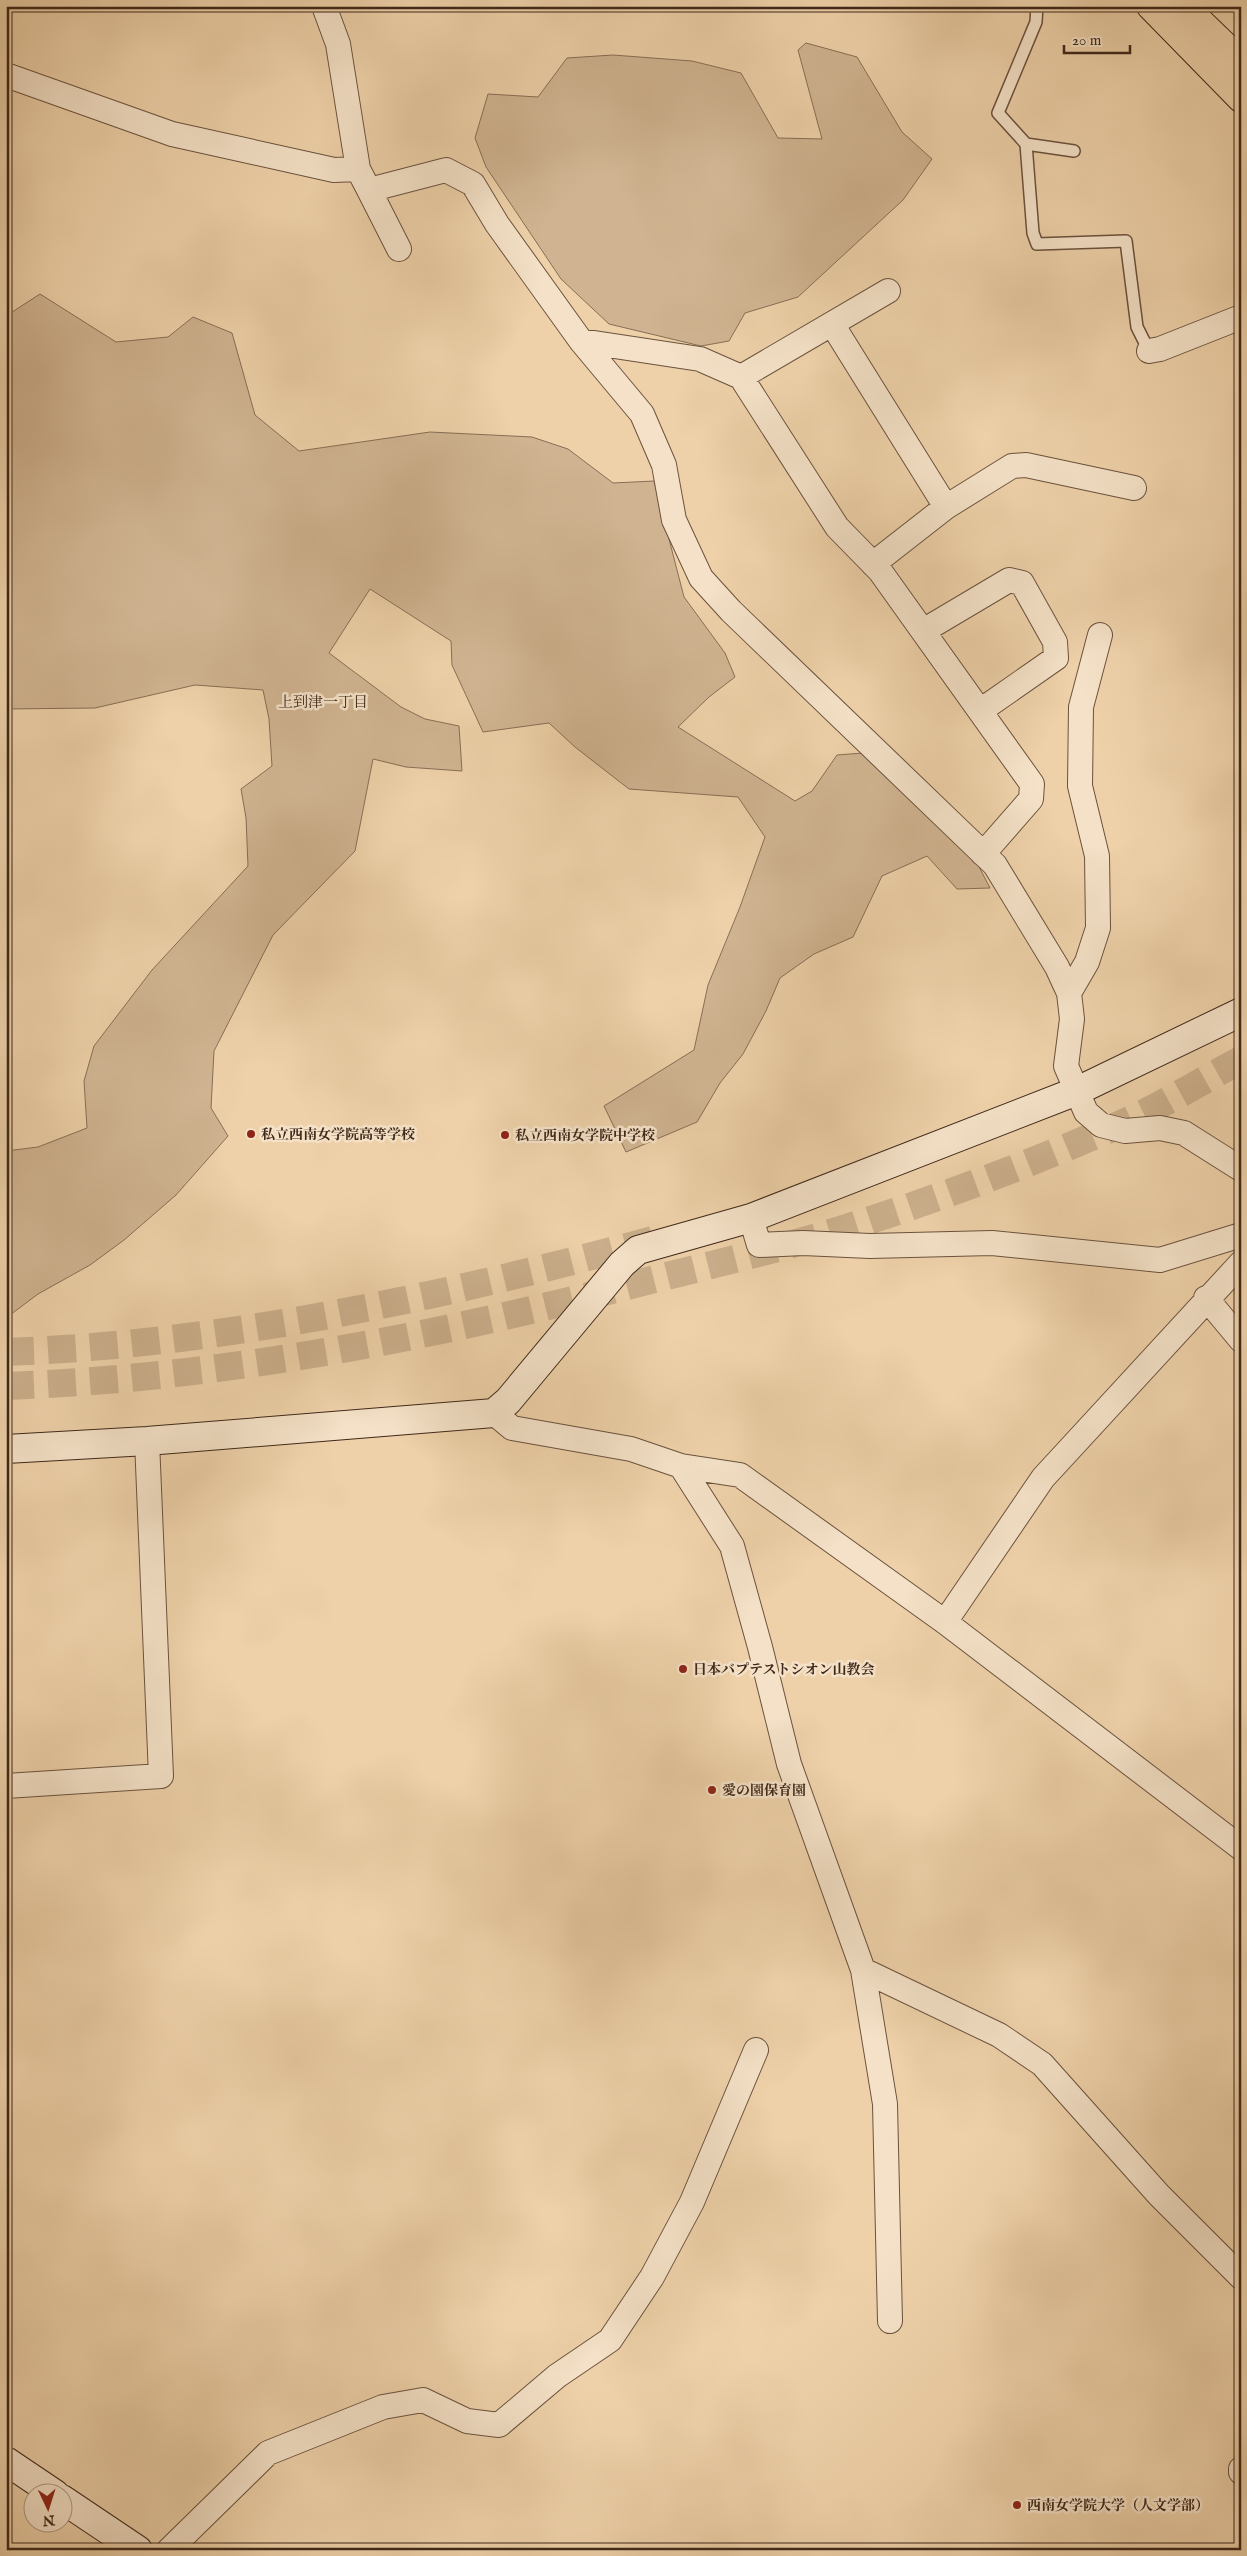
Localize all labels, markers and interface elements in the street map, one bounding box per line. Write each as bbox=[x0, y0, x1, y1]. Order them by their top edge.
scale bar bbox=[1064, 22, 1131, 54]
text: 20 m bbox=[1072, 31, 1102, 50]
district label: 上到津一丁目 bbox=[278, 693, 368, 712]
place label: 私立西南女学院高等学校 bbox=[261, 1126, 415, 1144]
place label: 私立西南女学院中学校 bbox=[515, 1127, 655, 1145]
marker: 私立西南女学院高等学校 bbox=[245, 1128, 257, 1140]
marker: 私立西南女学院中学校 bbox=[499, 1129, 511, 1141]
place label: 日本バプテストシオン山教会 bbox=[693, 1661, 874, 1679]
marker: 日本バプテストシオン山教会 bbox=[677, 1663, 689, 1675]
place label: 愛の園保育園 bbox=[722, 1782, 806, 1800]
marker: 愛の園保育園 bbox=[706, 1784, 718, 1796]
north arrow bbox=[22, 2484, 72, 2534]
place label: 西南女学院大学（人文学部） bbox=[1027, 2497, 1209, 2515]
marker: 西南女学院大学（人文学部） bbox=[1011, 2499, 1023, 2511]
text: N bbox=[42, 2511, 57, 2529]

